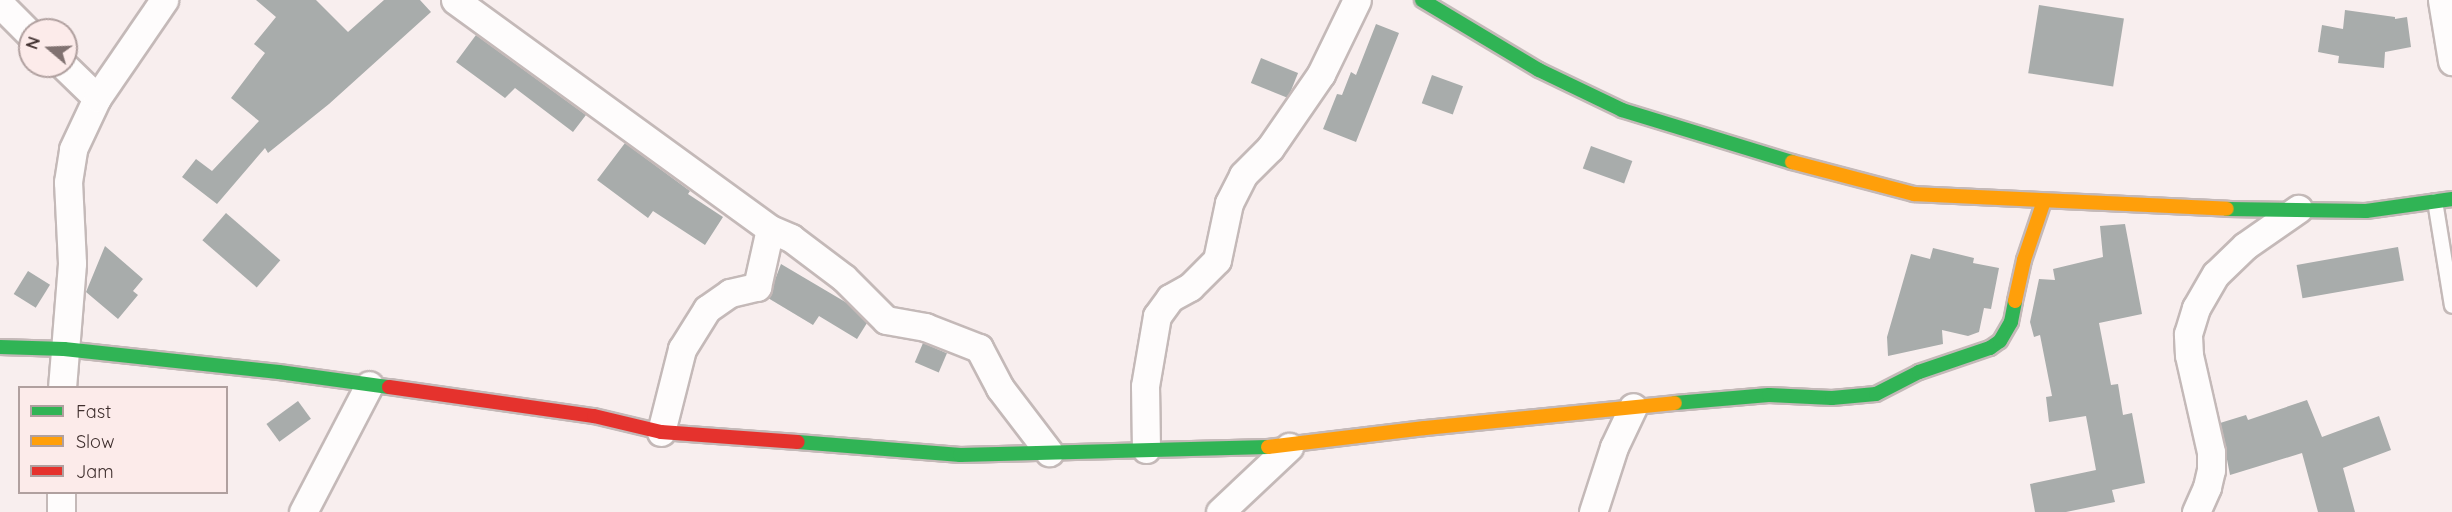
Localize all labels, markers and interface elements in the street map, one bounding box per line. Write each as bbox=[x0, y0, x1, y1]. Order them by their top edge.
north arrow bbox=[18, 18, 78, 78]
text: N bbox=[21, 34, 44, 52]
legend bbox=[18, 386, 228, 494]
text: Fast bbox=[76, 400, 111, 423]
text: Slow bbox=[76, 430, 114, 453]
text: Jam bbox=[76, 460, 114, 483]

